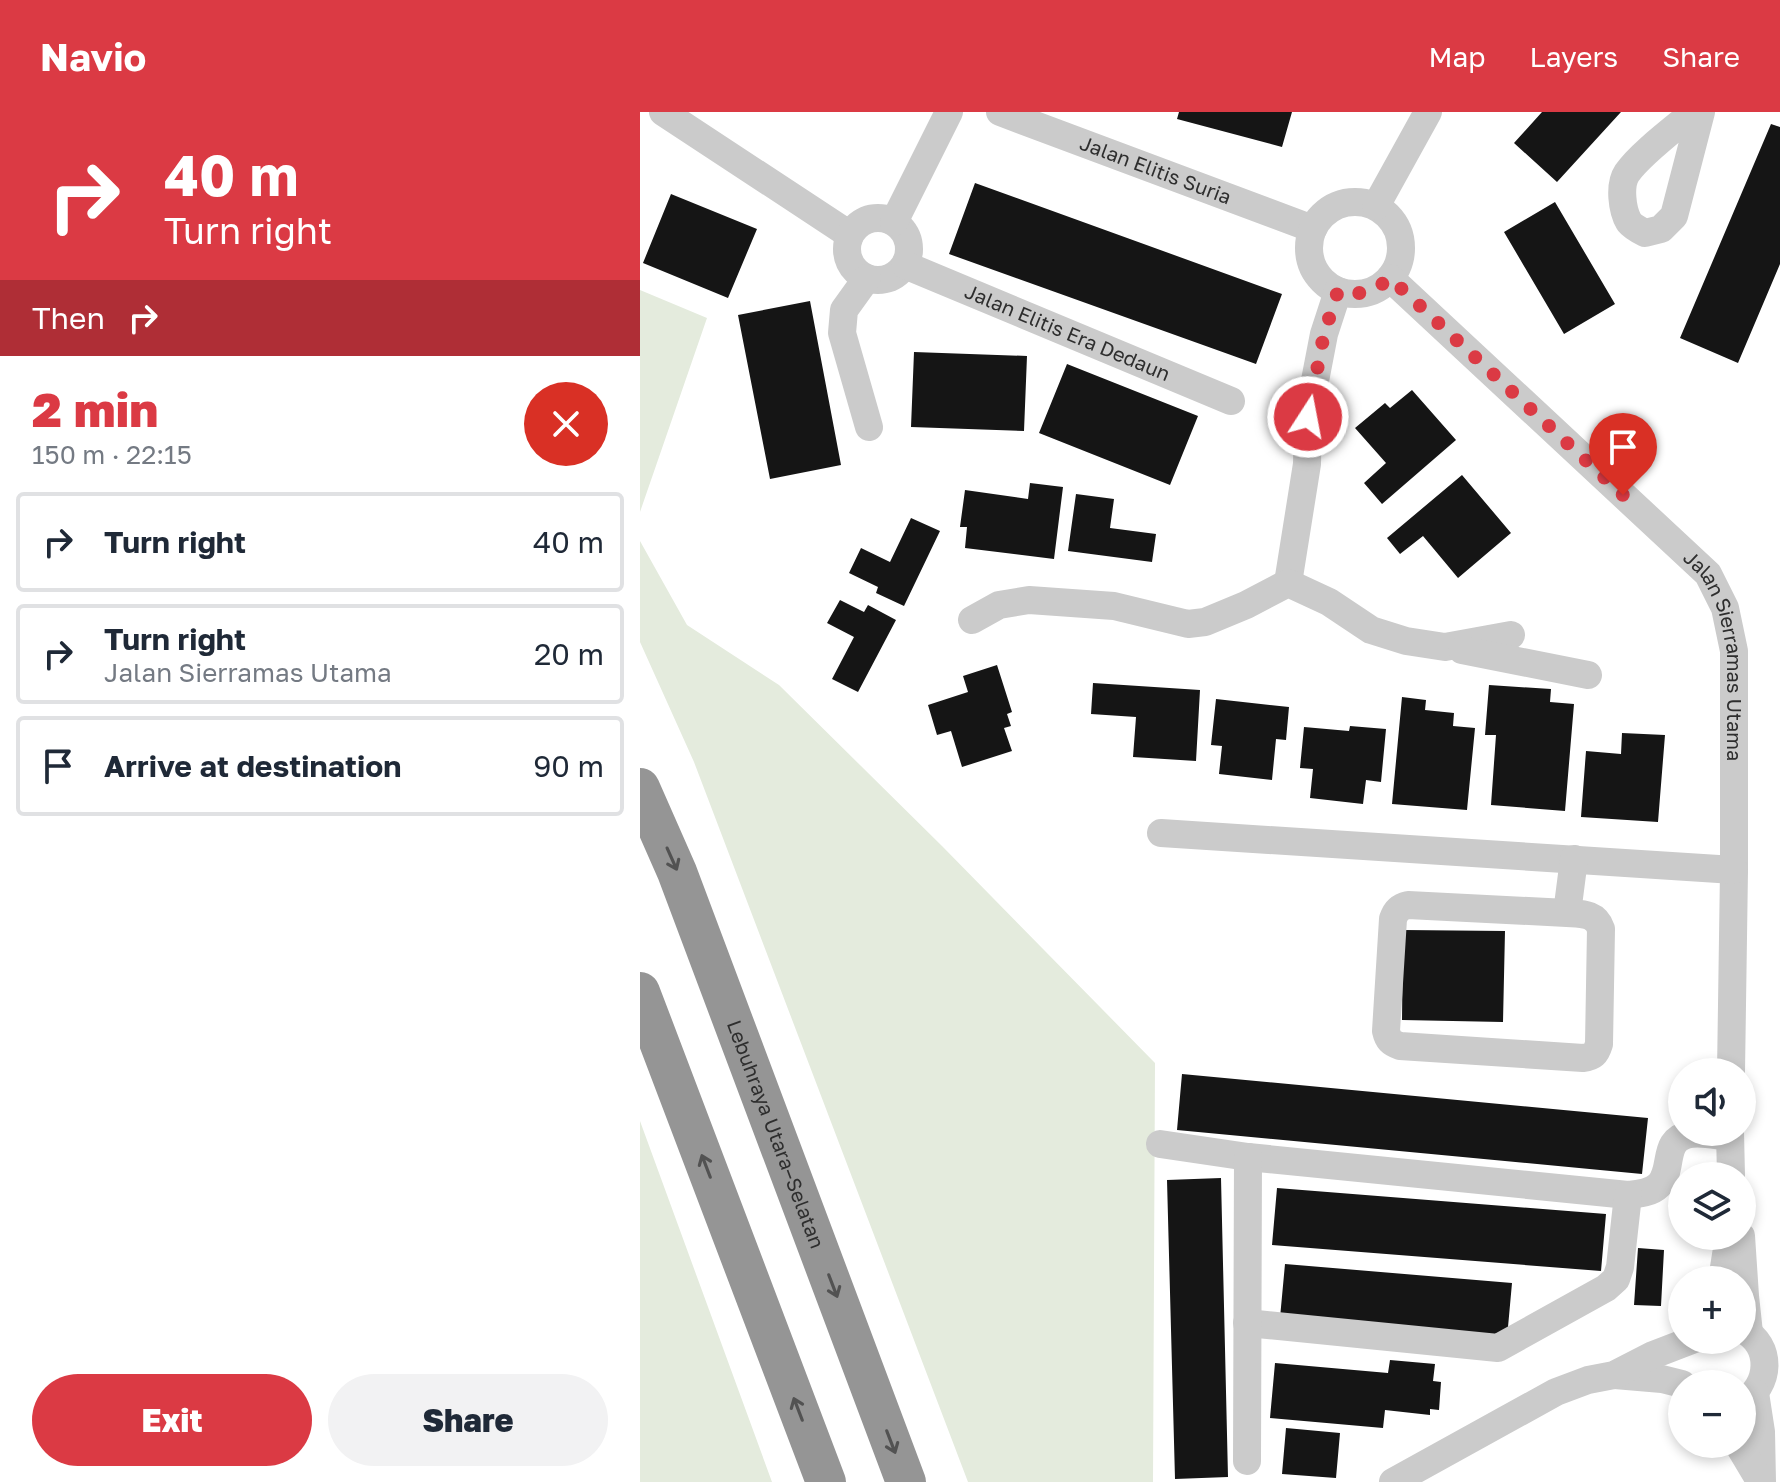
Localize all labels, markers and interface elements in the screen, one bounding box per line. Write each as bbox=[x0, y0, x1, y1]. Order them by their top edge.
text: Navio bbox=[40, 34, 146, 79]
text: Map bbox=[1428, 40, 1486, 73]
text: Layers bbox=[1530, 40, 1618, 73]
text: Share bbox=[1662, 40, 1740, 73]
street label: Jalan Elitis Suria bbox=[1077, 130, 1235, 208]
text: 40 m bbox=[164, 141, 298, 208]
icon: right bbox=[32, 144, 136, 248]
text: Turn right bbox=[164, 209, 332, 252]
street label: Jalan Elitis Era Dedaun bbox=[962, 278, 1174, 385]
icon: right bbox=[121, 296, 165, 340]
text: Then bbox=[32, 300, 105, 336]
position arrow bbox=[1266, 375, 1350, 459]
text: 2 min bbox=[32, 380, 158, 438]
button: close bbox=[524, 382, 608, 466]
pin bbox=[1589, 413, 1657, 495]
icon: arrive bbox=[1601, 425, 1645, 469]
text: 150 m · 22:15 bbox=[32, 439, 192, 470]
icon: right bbox=[36, 520, 80, 564]
text: Turn right bbox=[104, 524, 246, 560]
text: 40 m bbox=[533, 524, 604, 560]
street label: Jalan Sierramas Utama bbox=[1679, 545, 1747, 761]
text: Turn right bbox=[104, 621, 246, 657]
icon: right bbox=[36, 632, 80, 676]
text: 20 m bbox=[534, 636, 604, 672]
text: Jalan Sierramas Utama bbox=[104, 657, 392, 688]
icon: arrive bbox=[36, 744, 80, 788]
text: Arrive at destination bbox=[104, 748, 401, 784]
text: 90 m bbox=[533, 748, 604, 784]
one-way arrow bbox=[665, 847, 680, 871]
street label: Lebuhraya Utara–Selatan bbox=[723, 1016, 830, 1251]
map controls bbox=[1668, 1058, 1756, 1458]
button: sound bbox=[1668, 1058, 1756, 1146]
one-way arrow bbox=[698, 1154, 712, 1179]
button: layers bbox=[1668, 1162, 1756, 1250]
button: + bbox=[1668, 1266, 1756, 1354]
one-way arrow bbox=[827, 1273, 841, 1298]
button: − bbox=[1668, 1370, 1756, 1458]
button: Exit bbox=[32, 1374, 312, 1466]
button: Share bbox=[328, 1374, 608, 1466]
one-way arrow bbox=[790, 1397, 804, 1422]
one-way arrow bbox=[885, 1430, 899, 1454]

